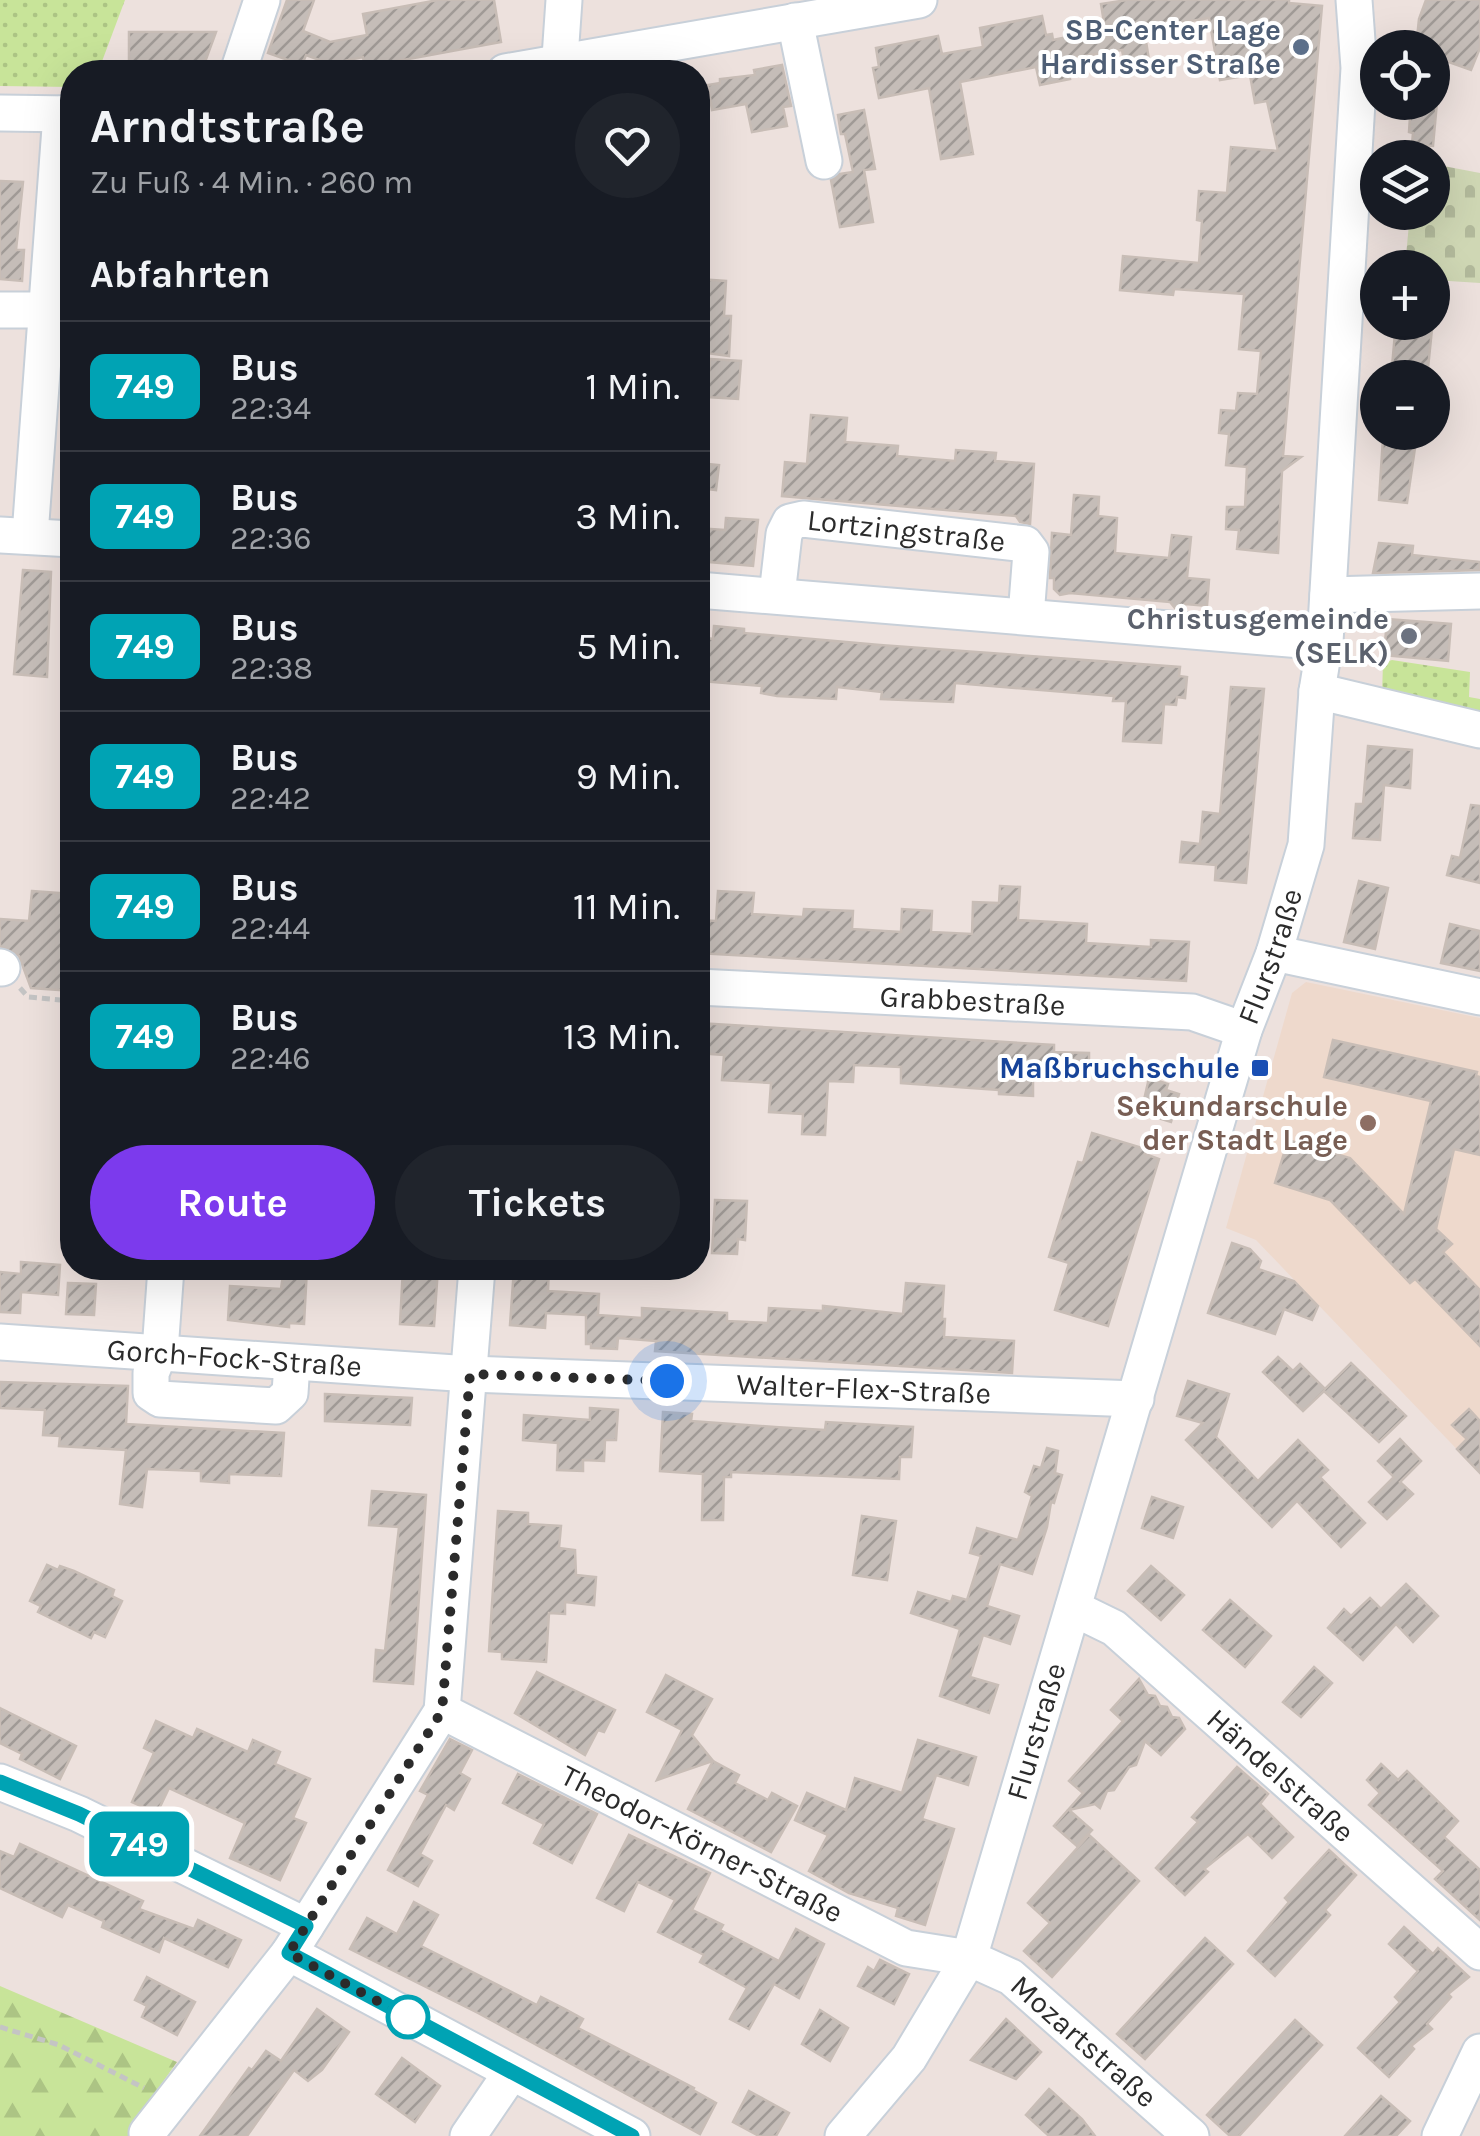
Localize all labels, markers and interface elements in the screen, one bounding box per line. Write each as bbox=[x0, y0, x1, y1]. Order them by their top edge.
place label: SB-Center Lage Hardisser Straße bbox=[1040, 12, 1281, 82]
map controls bbox=[1360, 30, 1450, 450]
button: locate bbox=[1360, 30, 1450, 120]
marker: SB-Center Lage Hardisser Straße bbox=[1290, 36, 1312, 58]
button: heart bbox=[575, 93, 680, 198]
text: Arndtstraße bbox=[90, 98, 365, 154]
button: layers bbox=[1360, 140, 1450, 230]
text: Zu Fuß · 4 Min. · 260 m bbox=[90, 164, 413, 201]
button: + bbox=[1360, 250, 1450, 340]
text: Abfahrten bbox=[90, 252, 271, 297]
text: Bus bbox=[230, 345, 299, 390]
button: − bbox=[1360, 360, 1450, 450]
text: 1 Min. bbox=[585, 364, 680, 409]
text: 749 bbox=[115, 366, 175, 407]
text: 22:34 bbox=[230, 390, 311, 427]
text: Bus bbox=[230, 475, 299, 520]
text: 3 Min. bbox=[575, 494, 680, 539]
text: 749 bbox=[115, 496, 175, 537]
street label: Lortzingstraße bbox=[805, 502, 1007, 560]
text: 22:36 bbox=[230, 520, 312, 557]
place label: Christusgemeinde (SELK) bbox=[1127, 601, 1389, 671]
text: Bus bbox=[230, 605, 299, 650]
text: 5 Min. bbox=[576, 624, 680, 669]
marker: Christusgemeinde (SELK) bbox=[1398, 625, 1420, 647]
text: 749 bbox=[115, 626, 175, 667]
text: 22:38 bbox=[230, 650, 313, 687]
text: Bus bbox=[230, 735, 299, 780]
text: 9 Min. bbox=[576, 754, 680, 799]
text: 749 bbox=[115, 756, 175, 797]
text: 22:42 bbox=[230, 780, 311, 817]
text: Bus bbox=[230, 865, 299, 910]
text: 11 Min. bbox=[573, 884, 680, 929]
street label: Flurstraße bbox=[1230, 884, 1310, 1029]
text: 749 bbox=[115, 886, 175, 927]
text: 22:44 bbox=[230, 910, 310, 947]
street label: Grabbestraße bbox=[879, 978, 1066, 1024]
text: Bus bbox=[230, 995, 299, 1040]
text: 13 Min. bbox=[563, 1014, 680, 1059]
text: 749 bbox=[115, 1016, 175, 1057]
text: 22:46 bbox=[230, 1040, 311, 1077]
place label: Maßbruchschule bbox=[999, 1050, 1240, 1086]
marker: Maßbruchschule bbox=[1249, 1057, 1271, 1079]
place label: Sekundarschule der Stadt Lage bbox=[1116, 1088, 1348, 1158]
marker: Sekundarschule der Stadt Lage bbox=[1357, 1112, 1379, 1134]
button: Route bbox=[90, 1145, 375, 1260]
button: Tickets bbox=[395, 1145, 680, 1260]
street label: Gorch-Fock-Straße bbox=[106, 1331, 363, 1385]
your location bbox=[642, 1356, 692, 1406]
street label: Walter-Flex-Straße bbox=[736, 1366, 992, 1412]
street label: Flurstraße bbox=[999, 1659, 1073, 1804]
street label: Händelstraße bbox=[1200, 1701, 1362, 1850]
street label: Theodor-Körner-Straße bbox=[555, 1757, 849, 1931]
line badge: 749 bbox=[82, 1812, 196, 1876]
text: 749 bbox=[109, 1824, 169, 1865]
street label: Mozartstraße bbox=[1003, 1967, 1164, 2115]
unlabelled marker bbox=[387, 1996, 429, 2038]

